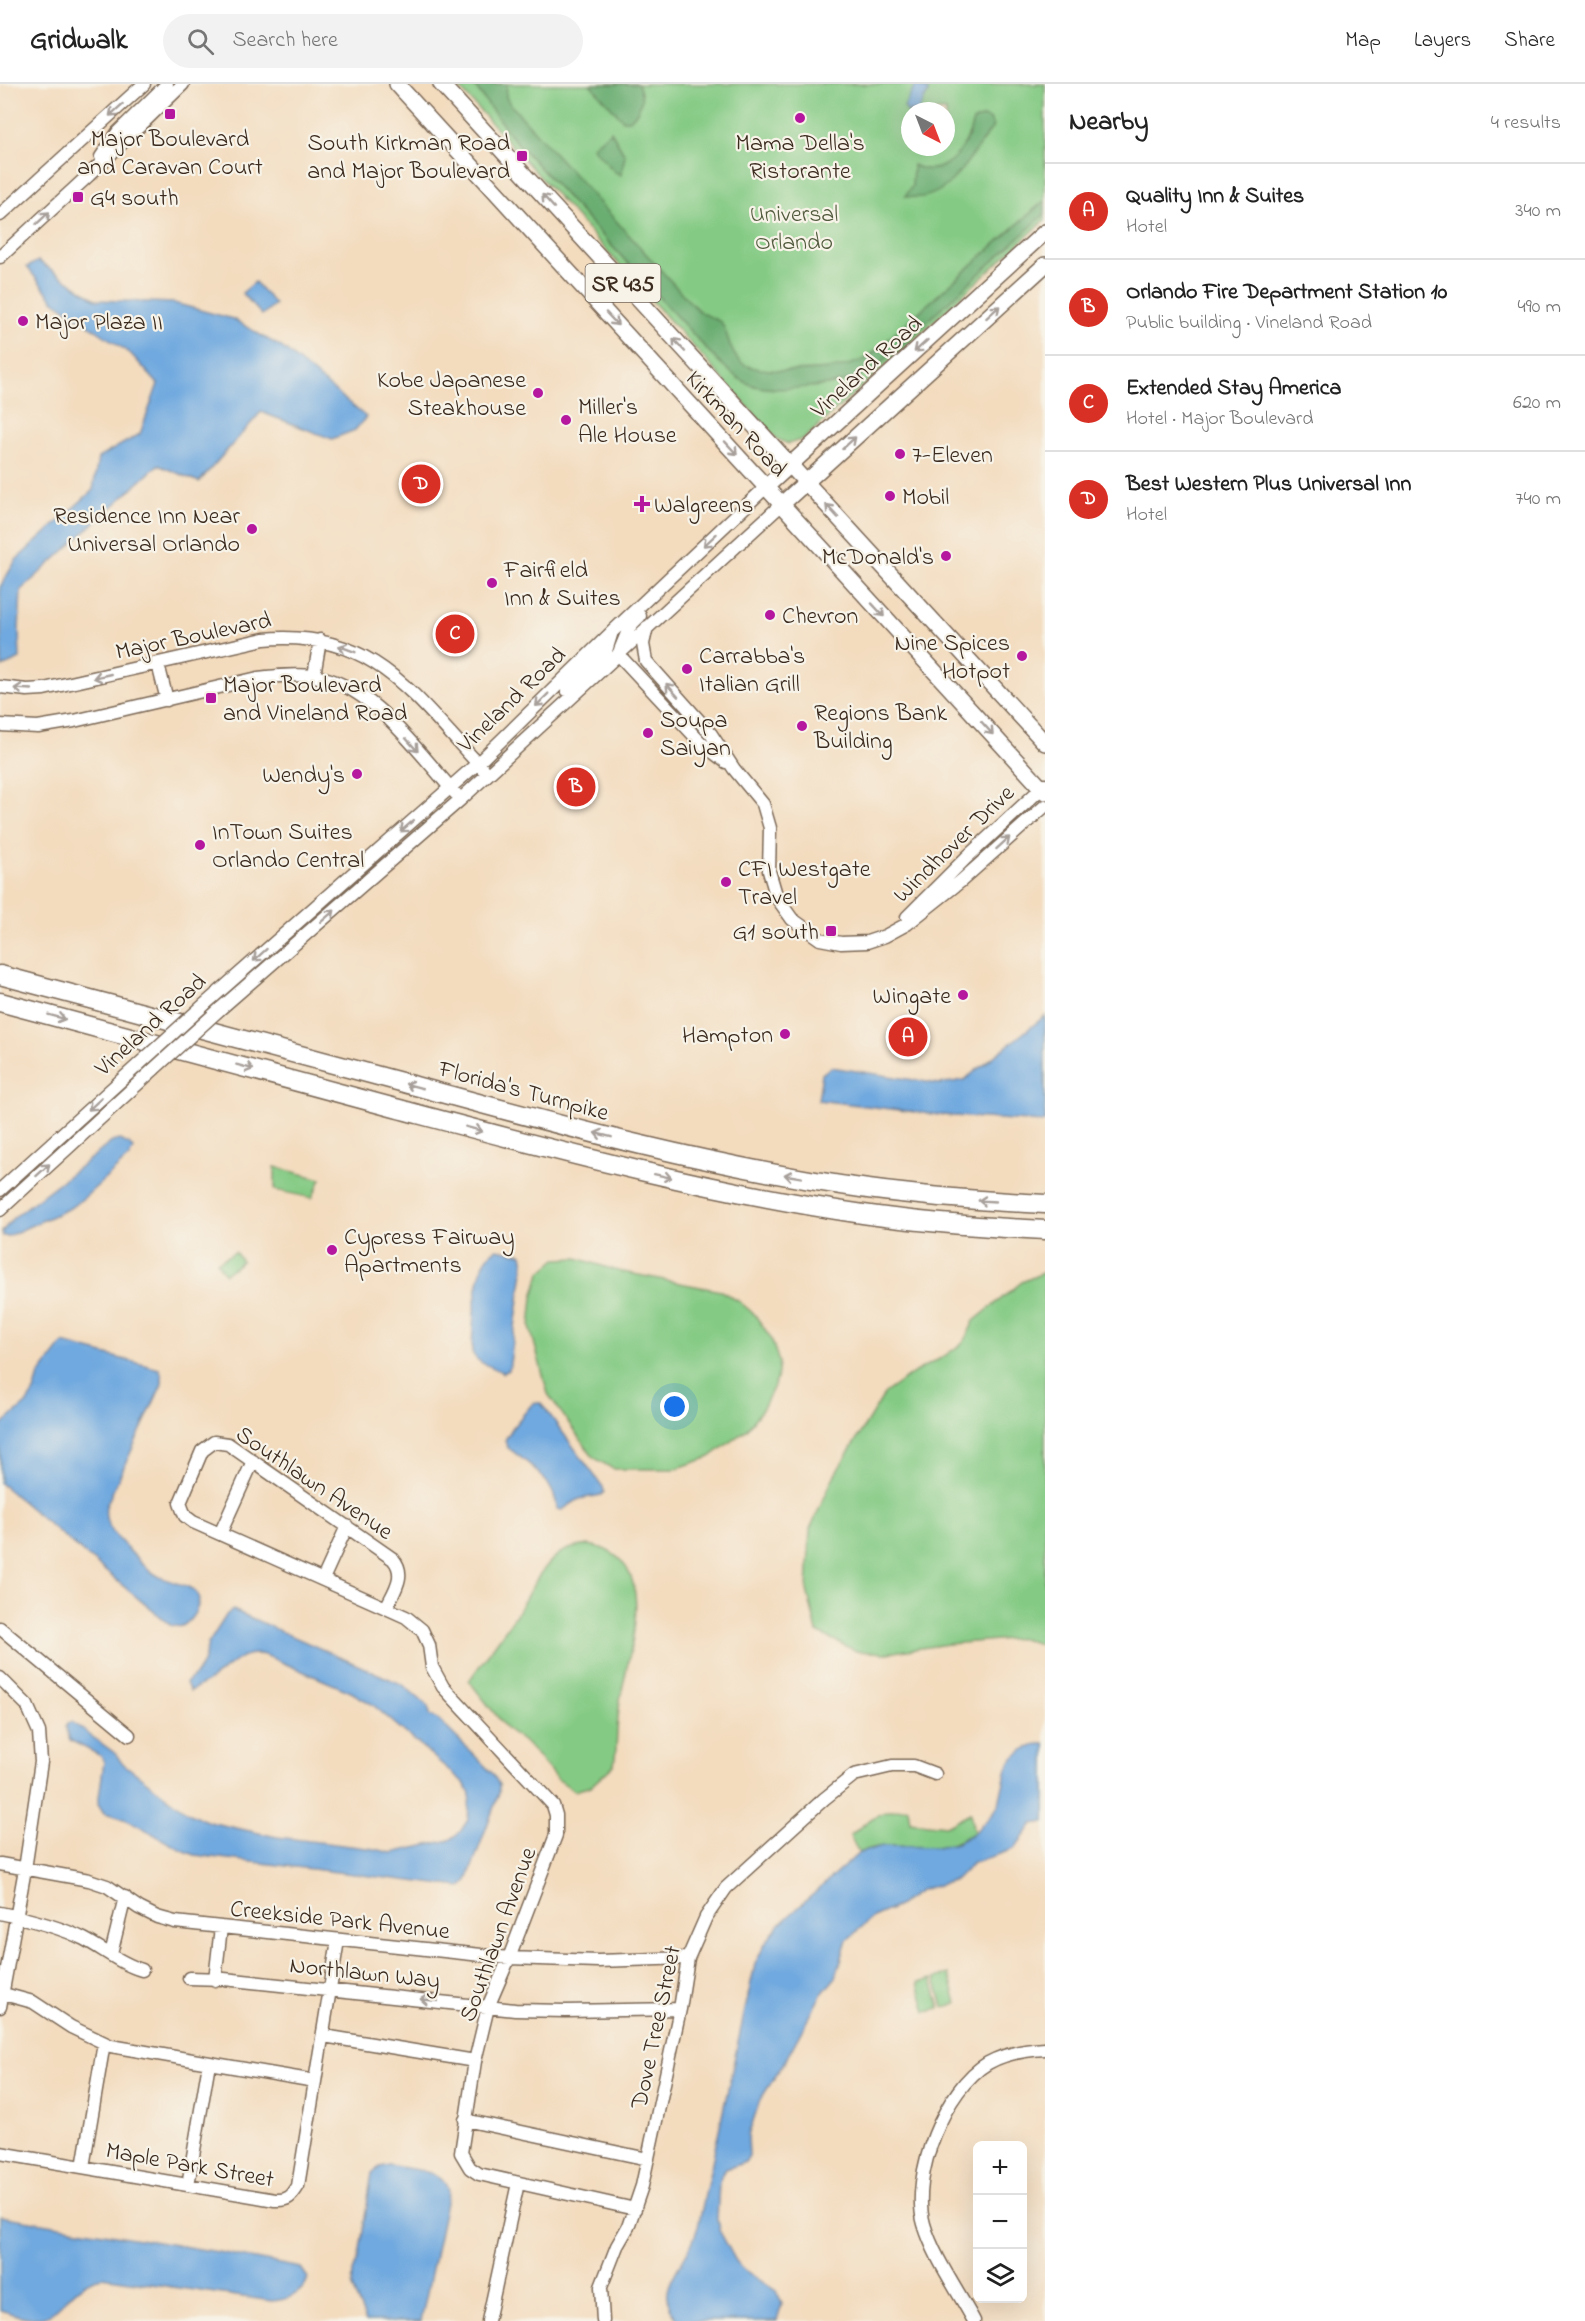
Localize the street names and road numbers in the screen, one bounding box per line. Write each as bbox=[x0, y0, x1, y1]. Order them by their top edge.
road number: SR 435 bbox=[586, 264, 660, 302]
street label: Vineland Road bbox=[803, 308, 932, 428]
street label: Kirkman Road bbox=[676, 363, 795, 487]
street label: Major Boulevard bbox=[112, 604, 275, 671]
street label: Vineland Road bbox=[450, 639, 576, 763]
street label: Windhover Drive bbox=[886, 777, 1024, 912]
street label: Vineland Road bbox=[87, 966, 216, 1086]
street label: Florida's Turnpike bbox=[433, 1053, 613, 1132]
street label: Southlawn Avenue bbox=[228, 1418, 400, 1550]
street label: Southlawn Avenue bbox=[452, 1843, 547, 2027]
street label: Creekside Park Avenue bbox=[228, 1893, 451, 1950]
street label: Dove Tree Street bbox=[623, 1943, 692, 2113]
street label: Northlawn Way bbox=[288, 1949, 442, 2001]
street label: Maple Park Street bbox=[103, 2134, 277, 2198]

